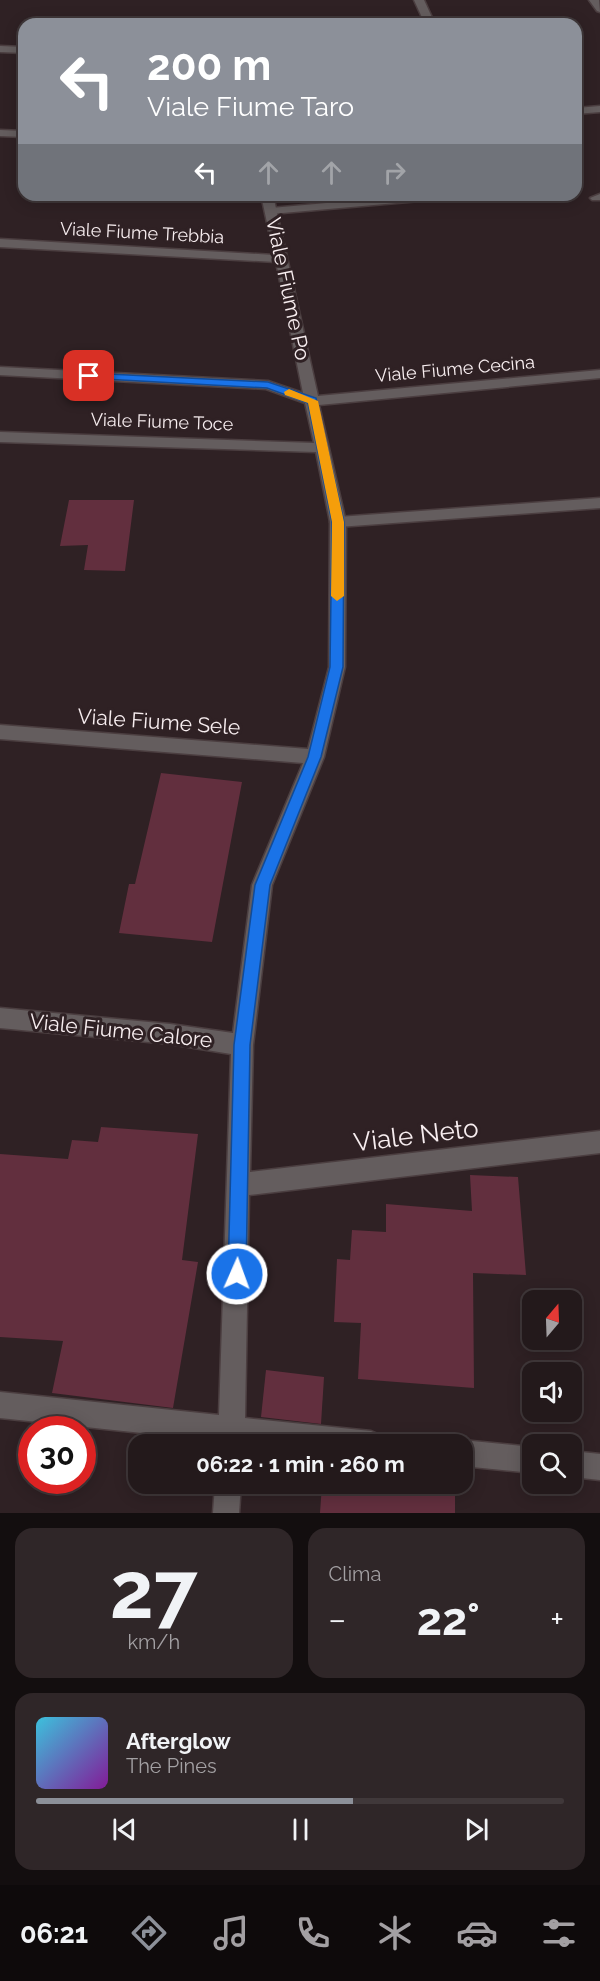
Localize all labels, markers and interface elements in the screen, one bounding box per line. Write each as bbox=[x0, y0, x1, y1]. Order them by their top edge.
text: 200 m bbox=[147, 41, 271, 90]
icon: left bbox=[48, 42, 126, 120]
text: Viale Fiume Taro bbox=[147, 91, 354, 122]
icon: left bbox=[189, 156, 222, 189]
icon: ahead bbox=[252, 156, 285, 189]
icon: ahead bbox=[315, 156, 348, 189]
icon: right bbox=[378, 156, 411, 189]
street label: Viale Fiume Po bbox=[261, 215, 316, 363]
street label: Viale Fiume Trebbia bbox=[59, 218, 225, 247]
pin bbox=[63, 350, 114, 401]
street label: Viale Fiume Cecina bbox=[374, 351, 536, 386]
icon: arrive bbox=[72, 359, 105, 392]
street label: Viale Fiume Toce bbox=[90, 409, 234, 434]
street label: Viale Fiume Sele bbox=[77, 703, 241, 740]
street label: Viale Fiume Calore bbox=[28, 1008, 214, 1053]
street label: Viale Neto bbox=[352, 1112, 480, 1158]
position arrow bbox=[205, 1242, 269, 1306]
north arrow bbox=[522, 1290, 582, 1350]
map controls bbox=[522, 1290, 582, 1494]
button: sound bbox=[522, 1362, 582, 1422]
speed limit sign: 30 bbox=[18, 1416, 96, 1494]
button: search bbox=[522, 1434, 582, 1494]
text: 06:22 · 1 min · 260 m bbox=[196, 1451, 405, 1477]
text: 27 bbox=[110, 1545, 198, 1636]
text: Clima bbox=[329, 1562, 381, 1586]
text: 22° bbox=[417, 1593, 480, 1646]
text: − bbox=[329, 1600, 346, 1639]
text: + bbox=[550, 1600, 564, 1639]
text: km/h bbox=[127, 1630, 180, 1654]
text: Afterglow bbox=[126, 1728, 231, 1754]
text: The Pines bbox=[126, 1754, 217, 1778]
icon: previous bbox=[108, 1813, 141, 1846]
icon: pause bbox=[284, 1813, 317, 1846]
icon: next bbox=[460, 1813, 493, 1846]
icon: directions bbox=[128, 1912, 170, 1954]
icon: music bbox=[210, 1912, 252, 1954]
icon: phone bbox=[292, 1912, 334, 1954]
icon: climate bbox=[374, 1912, 416, 1954]
icon: car bbox=[456, 1912, 498, 1954]
icon: filters bbox=[538, 1912, 580, 1954]
text: 06:21 bbox=[20, 1918, 88, 1949]

